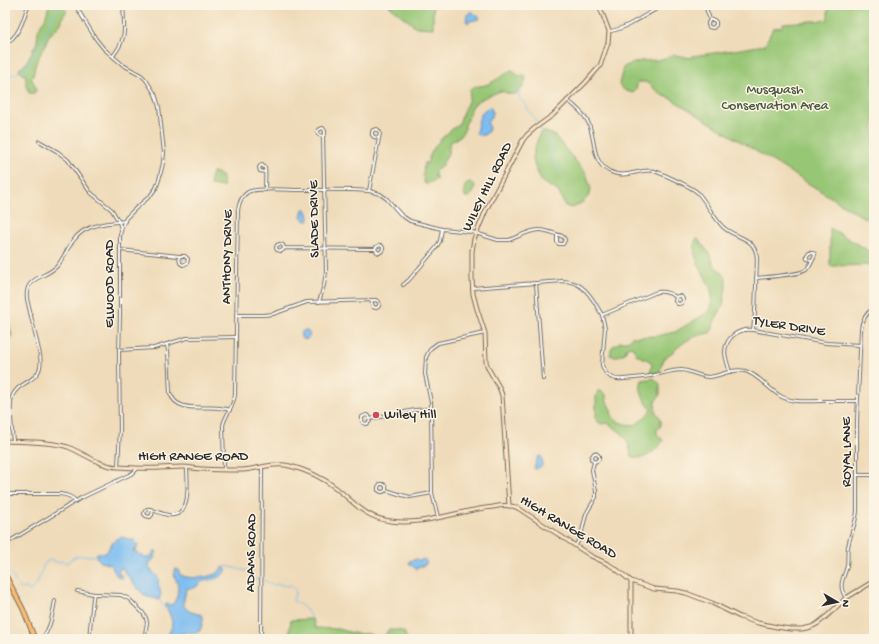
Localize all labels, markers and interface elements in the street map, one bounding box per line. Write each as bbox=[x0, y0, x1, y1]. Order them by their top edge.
park label: Musquash Conservation Area bbox=[722, 82, 830, 115]
street label: WILEY HILL ROAD bbox=[459, 139, 517, 234]
street label: SLADE DRIVE bbox=[306, 179, 324, 258]
street label: ANTHONY DRIVE bbox=[219, 208, 237, 304]
street label: ELWOOD ROAD bbox=[102, 239, 119, 328]
street label: TYLER DRIVE bbox=[751, 313, 827, 341]
place label: Wiley Hill bbox=[384, 407, 437, 424]
marker: Wiley Hill bbox=[371, 410, 381, 420]
street label: ROYAL LANE bbox=[839, 416, 856, 487]
street label: HIGH RANGE ROAD bbox=[138, 449, 249, 466]
street label: HIGH RANGE ROAD bbox=[516, 492, 620, 564]
street label: ADAMS ROAD bbox=[243, 513, 261, 592]
north arrow bbox=[817, 582, 857, 622]
text: N bbox=[838, 599, 851, 608]

